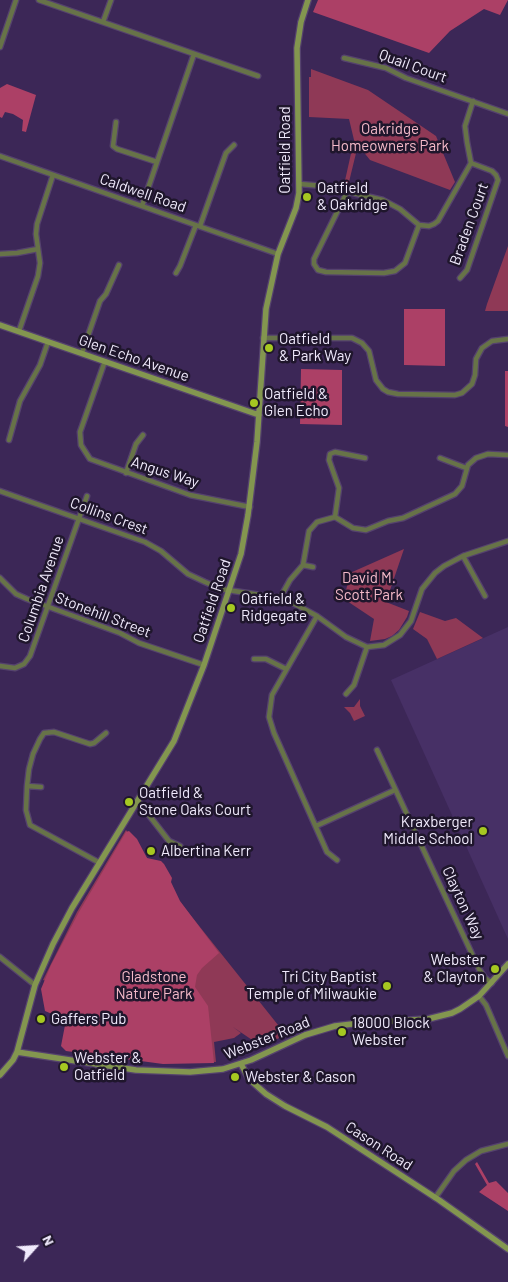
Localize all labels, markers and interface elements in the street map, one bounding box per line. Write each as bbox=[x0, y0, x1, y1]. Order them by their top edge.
street label: Quail Court bbox=[377, 45, 449, 87]
street label: Oatfield Road bbox=[276, 106, 294, 194]
park label: Oakridge Homeowners Park bbox=[331, 120, 449, 155]
street label: Caldwell Road bbox=[98, 170, 188, 216]
place label: Oatfield & Oakridge bbox=[317, 179, 388, 214]
street label: Braden Court bbox=[446, 180, 492, 268]
marker: Oatfield & Oakridge bbox=[301, 191, 313, 203]
place label: Oatfield & Park Way bbox=[279, 330, 351, 365]
street label: Glen Echo Avenue bbox=[77, 331, 191, 385]
marker: Oatfield & Park Way bbox=[263, 342, 275, 354]
place label: Oatfield & Glen Echo bbox=[264, 385, 329, 420]
marker: Oatfield & Glen Echo bbox=[248, 397, 260, 409]
street label: Angus Way bbox=[129, 453, 201, 491]
street label: Collins Crest bbox=[68, 494, 150, 538]
street label: Columbia Avenue bbox=[14, 533, 68, 645]
street label: Oatfield Road bbox=[189, 557, 235, 645]
park label: David M. Scott Park bbox=[335, 569, 403, 604]
street label: Stonehill Street bbox=[53, 589, 153, 641]
place label: Oatfield & Ridgegate bbox=[241, 590, 307, 625]
marker: Oatfield & Ridgegate bbox=[225, 602, 237, 614]
place label: Oatfield & Stone Oaks Court bbox=[139, 784, 251, 819]
marker: Oatfield & Stone Oaks Court bbox=[123, 796, 135, 808]
place label: Kraxberger Middle School bbox=[383, 813, 473, 848]
marker: Kraxberger Middle School bbox=[477, 825, 489, 837]
place label: Albertina Kerr bbox=[161, 842, 251, 860]
marker: Albertina Kerr bbox=[145, 845, 157, 857]
street label: Clayton Way bbox=[438, 864, 488, 942]
place label: Webster & Clayton bbox=[424, 951, 485, 986]
marker: Webster & Clayton bbox=[489, 963, 501, 975]
park label: Gladstone Nature Park bbox=[115, 968, 193, 1003]
place label: Tri City Baptist Temple of Milwaukie bbox=[246, 968, 377, 1003]
marker: Tri City Baptist Temple of Milwaukie bbox=[381, 980, 393, 992]
place label: Gaffers Pub bbox=[51, 1010, 126, 1028]
marker: Gaffers Pub bbox=[35, 1013, 47, 1025]
street label: Webster Road bbox=[222, 1013, 312, 1063]
place label: 18000 Block Webster bbox=[352, 1014, 430, 1049]
marker: 18000 Block Webster bbox=[336, 1026, 348, 1038]
place label: Webster & Oatfield bbox=[74, 1049, 141, 1084]
marker: Webster & Oatfield bbox=[58, 1061, 70, 1073]
place label: Webster & Cason bbox=[245, 1068, 356, 1086]
marker: Webster & Cason bbox=[229, 1071, 241, 1083]
street label: Cason Road bbox=[342, 1118, 416, 1174]
north arrow bbox=[10, 1222, 60, 1272]
text: N bbox=[39, 1232, 59, 1248]

